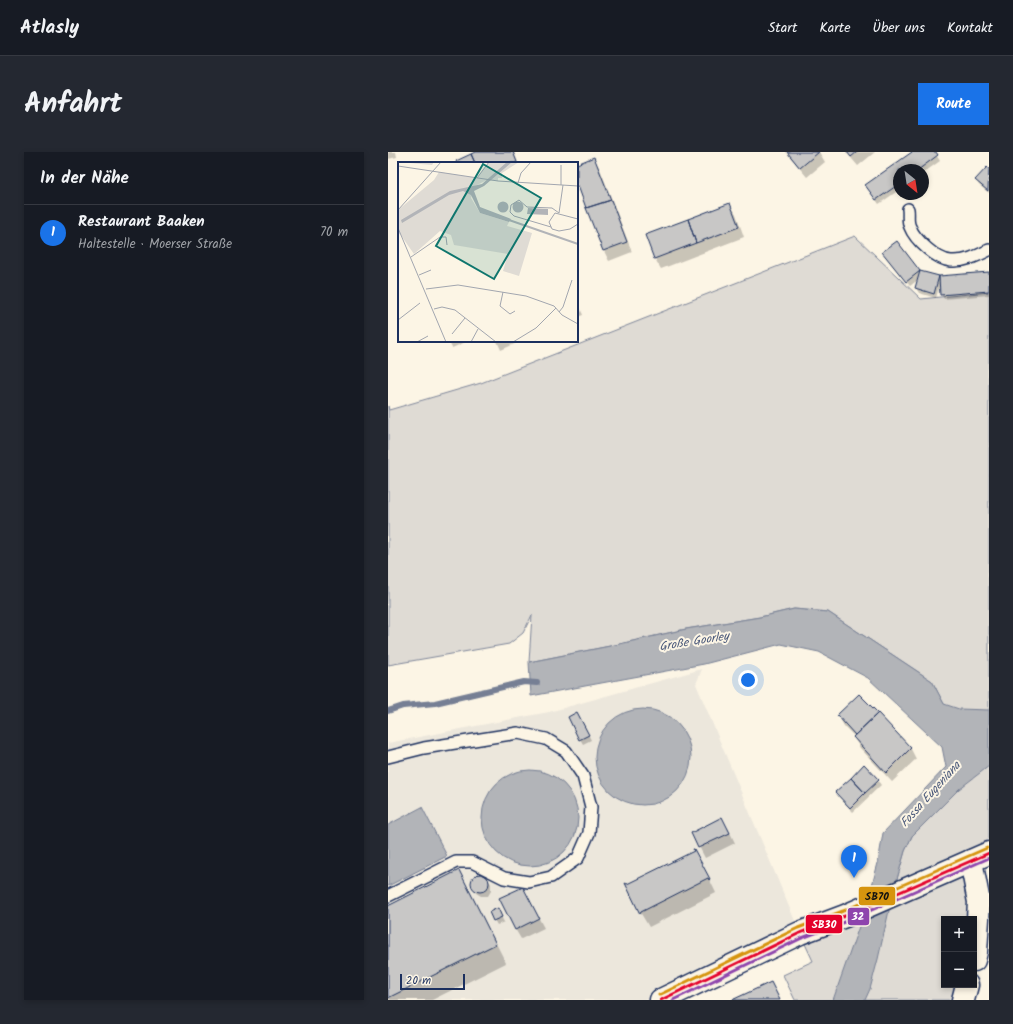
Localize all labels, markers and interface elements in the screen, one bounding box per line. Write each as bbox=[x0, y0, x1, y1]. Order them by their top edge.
text: Atlasly bbox=[20, 13, 79, 43]
text: Start bbox=[768, 17, 797, 39]
text: Karte bbox=[819, 17, 851, 39]
text: Über uns bbox=[873, 17, 925, 39]
text: Kontakt bbox=[947, 17, 993, 39]
text: Anfahrt bbox=[24, 82, 122, 127]
button: Route bbox=[918, 83, 989, 125]
inset map bbox=[398, 162, 578, 342]
north arrow bbox=[893, 164, 929, 200]
text: In der Nähe bbox=[40, 165, 129, 192]
text: Restaurant Baaken bbox=[78, 210, 205, 234]
text: 1 bbox=[51, 222, 55, 243]
text: 70 m bbox=[320, 222, 348, 243]
text: Haltestelle · Moerser Straße bbox=[78, 234, 232, 255]
water label: Große Goorley bbox=[658, 626, 733, 656]
your location bbox=[738, 670, 758, 690]
water label: Fossa Eugeniana bbox=[895, 756, 966, 832]
pin: 1 bbox=[841, 845, 867, 878]
line badge: SB70 bbox=[858, 886, 896, 906]
text: SB70 bbox=[865, 888, 889, 906]
line badge: 32 bbox=[847, 907, 870, 926]
text: 32 bbox=[851, 908, 864, 926]
line badge: SB30 bbox=[805, 914, 843, 934]
text: SB30 bbox=[812, 916, 837, 934]
map controls bbox=[941, 916, 977, 988]
button: + bbox=[941, 916, 977, 952]
button: − bbox=[941, 952, 977, 988]
scale bar bbox=[400, 972, 465, 991]
text: 20 m bbox=[406, 972, 431, 990]

